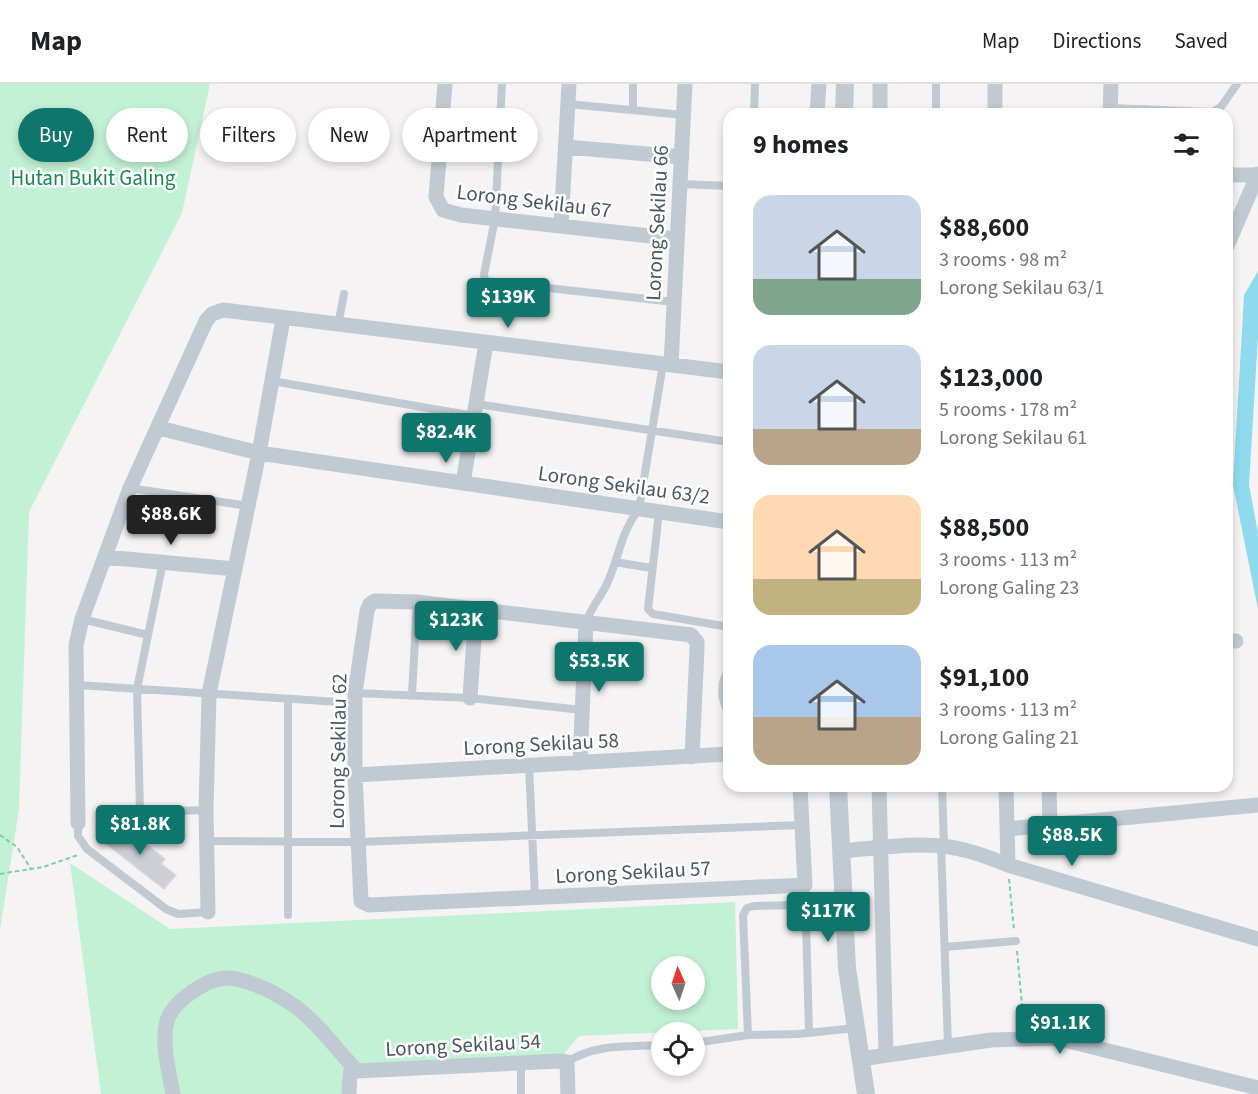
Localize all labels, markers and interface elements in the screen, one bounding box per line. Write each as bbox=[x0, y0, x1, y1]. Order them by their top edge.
text: Map bbox=[30, 21, 82, 61]
text: Map bbox=[982, 26, 1020, 56]
text: Directions bbox=[1053, 26, 1141, 56]
text: Saved bbox=[1174, 26, 1228, 56]
chip: Buy bbox=[18, 108, 94, 162]
chip: Rent bbox=[106, 108, 188, 162]
chip: Filters bbox=[200, 108, 296, 162]
chip: New bbox=[308, 108, 390, 162]
chip: Apartment bbox=[402, 108, 538, 162]
text: 9 homes bbox=[753, 126, 848, 163]
icon: filters bbox=[1170, 128, 1203, 161]
street label: Lorong Sekilau 66 bbox=[638, 144, 676, 302]
park label: Hutan Bukit Galing bbox=[11, 163, 176, 193]
street label: Lorong Sekilau 67 bbox=[455, 177, 613, 225]
text: $88,600 bbox=[939, 209, 1029, 246]
icon: home bbox=[801, 219, 873, 291]
text: 3 rooms · 98 m² bbox=[939, 246, 1067, 274]
text: Lorong Sekilau 63/1 bbox=[939, 274, 1104, 302]
pin: $139K bbox=[466, 278, 550, 329]
text: $139K bbox=[481, 283, 535, 311]
text: $123,000 bbox=[939, 359, 1043, 396]
icon: home bbox=[801, 369, 873, 441]
text: 5 rooms · 178 m² bbox=[939, 396, 1077, 424]
pin: $82.4K bbox=[397, 413, 495, 464]
text: $82.4K bbox=[416, 418, 476, 446]
text: Lorong Sekilau 61 bbox=[939, 424, 1087, 452]
street label: Lorong Sekilau 63/2 bbox=[536, 458, 712, 512]
pin: $88.6K bbox=[122, 495, 220, 546]
text: $88.6K bbox=[141, 500, 201, 528]
text: $88,500 bbox=[939, 509, 1029, 546]
icon: home bbox=[801, 519, 873, 591]
text: 3 rooms · 113 m² bbox=[939, 546, 1077, 574]
text: Lorong Galing 23 bbox=[939, 574, 1079, 602]
pin: $123K bbox=[414, 601, 498, 652]
text: $123K bbox=[429, 606, 483, 634]
pin: $53.5K bbox=[550, 642, 648, 693]
text: $53.5K bbox=[569, 647, 629, 675]
text: $91,100 bbox=[939, 659, 1029, 696]
icon: home bbox=[801, 669, 873, 741]
street label: Lorong Sekilau 62 bbox=[322, 673, 354, 829]
text: 3 rooms · 113 m² bbox=[939, 696, 1077, 724]
text: Lorong Galing 21 bbox=[939, 724, 1079, 752]
street label: Lorong Sekilau 58 bbox=[462, 725, 620, 763]
pin: $81.8K bbox=[91, 805, 189, 856]
text: $81.8K bbox=[110, 810, 170, 838]
pin: $88.5K bbox=[1023, 816, 1121, 867]
text: $88.5K bbox=[1042, 821, 1102, 849]
street label: Lorong Sekilau 57 bbox=[554, 853, 712, 891]
pin: $117K bbox=[786, 892, 870, 943]
text: $117K bbox=[801, 897, 855, 925]
north arrow bbox=[651, 956, 705, 1010]
map controls bbox=[651, 956, 705, 1076]
pin: $91.1K bbox=[1011, 1004, 1109, 1055]
text: $91.1K bbox=[1030, 1009, 1090, 1037]
button: locate bbox=[651, 1022, 705, 1076]
street label: Lorong Sekilau 54 bbox=[384, 1026, 542, 1064]

